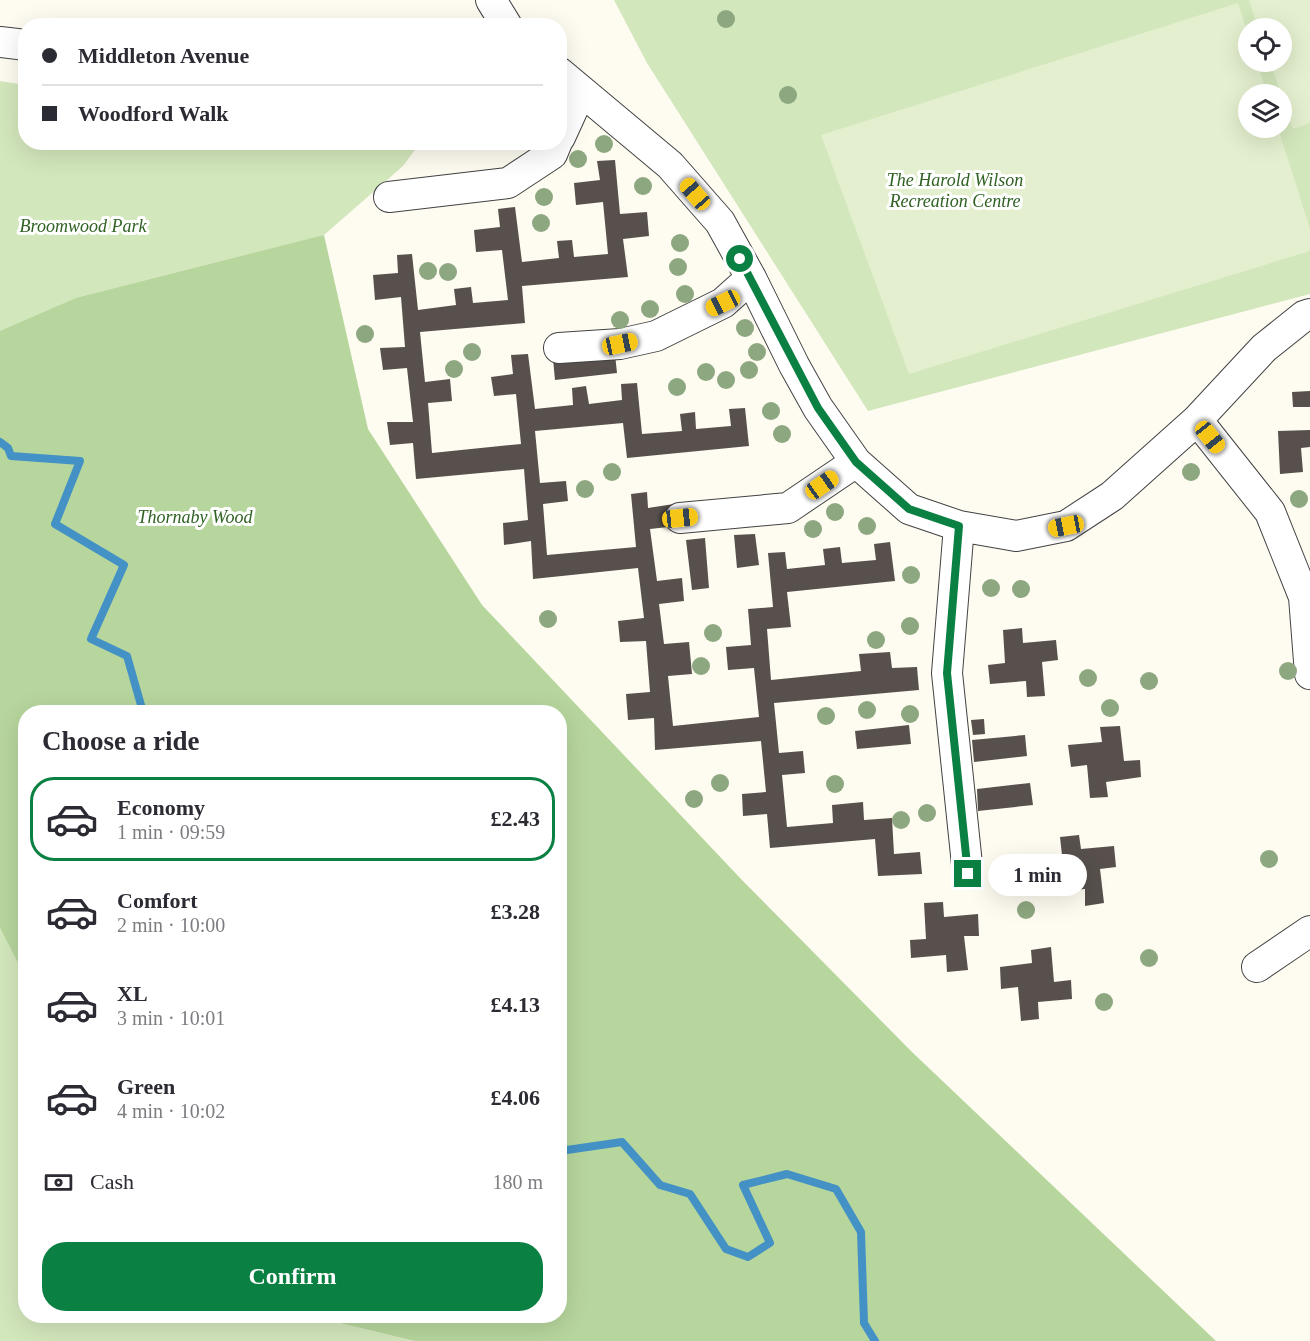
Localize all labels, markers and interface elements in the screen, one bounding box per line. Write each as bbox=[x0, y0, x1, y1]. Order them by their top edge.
map controls bbox=[1238, 18, 1292, 138]
button: locate bbox=[1238, 18, 1292, 72]
text: Middleton Avenue bbox=[78, 43, 249, 68]
button: layers bbox=[1238, 84, 1292, 138]
text: Woodford Walk bbox=[78, 101, 229, 126]
park label: The Harold Wilson Recreation Centre bbox=[887, 170, 1023, 211]
car bbox=[676, 175, 714, 213]
park label: Broomwood Park bbox=[20, 216, 147, 236]
route start bbox=[726, 245, 753, 272]
car bbox=[703, 287, 743, 319]
car bbox=[601, 331, 639, 357]
car bbox=[1192, 417, 1228, 457]
car bbox=[802, 467, 842, 503]
park label: Thornaby Wood bbox=[138, 507, 253, 527]
car bbox=[661, 507, 699, 529]
car bbox=[1047, 514, 1085, 538]
text: Choose a ride bbox=[42, 726, 200, 756]
icon: car bbox=[45, 792, 99, 846]
text: Economy bbox=[117, 795, 205, 820]
text: £2.43 bbox=[491, 806, 540, 831]
text: 1 min · 09:59 bbox=[117, 821, 225, 843]
callout: 1 min bbox=[989, 853, 1088, 895]
route end bbox=[954, 860, 981, 887]
text: 1 min bbox=[1013, 864, 1062, 886]
icon: car bbox=[45, 885, 99, 939]
text: Comfort bbox=[117, 888, 198, 913]
text: £3.28 bbox=[491, 899, 540, 924]
text: 2 min · 10:00 bbox=[117, 914, 225, 936]
icon: car bbox=[45, 978, 99, 1032]
text: XL bbox=[117, 981, 148, 1006]
text: £4.13 bbox=[491, 992, 540, 1017]
text: 3 min · 10:01 bbox=[117, 1007, 225, 1029]
icon: car bbox=[45, 1071, 99, 1125]
text: Green bbox=[117, 1074, 175, 1099]
text: £4.06 bbox=[491, 1085, 540, 1110]
text: 4 min · 10:02 bbox=[117, 1100, 225, 1122]
icon: cash bbox=[42, 1166, 75, 1199]
text: Cash bbox=[90, 1169, 134, 1194]
text: 180 m bbox=[492, 1171, 543, 1193]
button: Confirm bbox=[42, 1242, 543, 1311]

